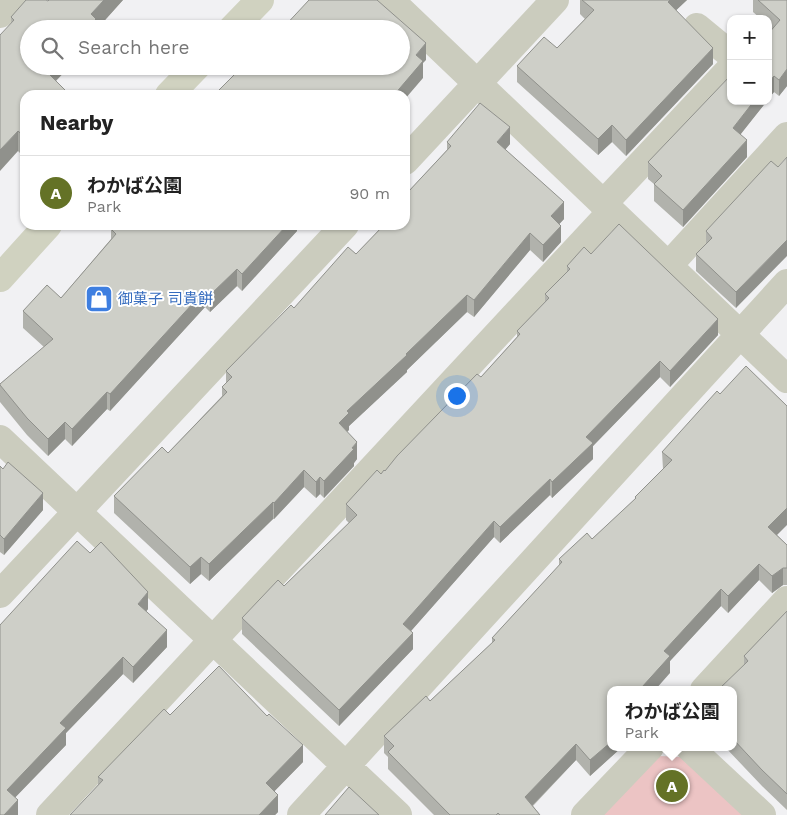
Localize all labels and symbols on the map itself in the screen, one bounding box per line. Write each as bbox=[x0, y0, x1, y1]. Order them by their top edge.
shop icon: 御菓子 司貴餅 bbox=[84, 284, 114, 314]
place label: 御菓子 司貴餅 bbox=[118, 290, 213, 308]
your location bbox=[444, 383, 470, 409]
pin: A bbox=[656, 767, 688, 805]

